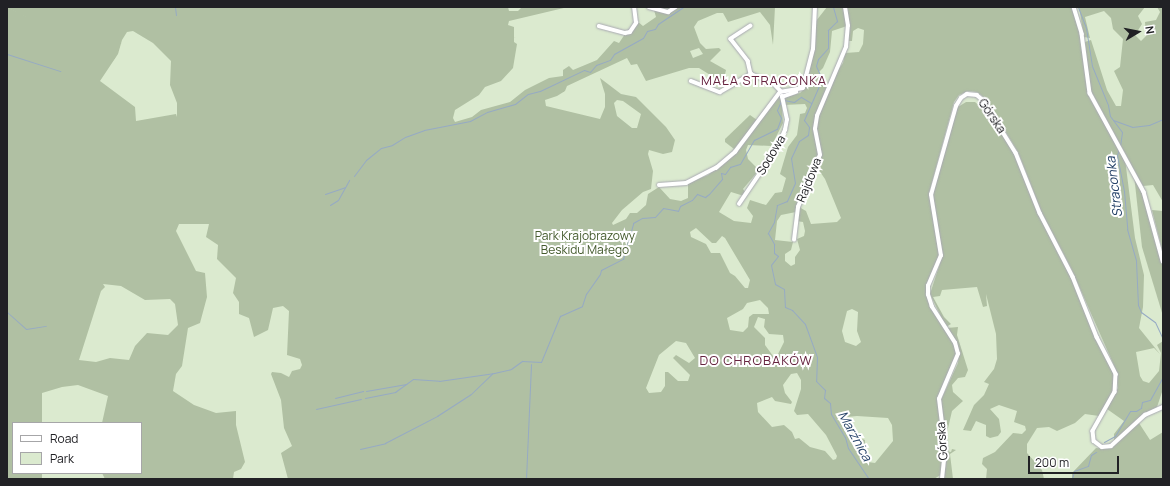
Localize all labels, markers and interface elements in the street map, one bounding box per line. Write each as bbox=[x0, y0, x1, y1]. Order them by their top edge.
north arrow bbox=[1118, 12, 1158, 52]
text: N bbox=[1142, 25, 1158, 35]
district label: MAŁA STRACONKA bbox=[701, 72, 827, 88]
street label: Górska bbox=[975, 96, 1009, 136]
street label: Sodowa bbox=[754, 132, 788, 178]
street label: Rajdowa bbox=[794, 156, 824, 204]
water label: Straconka bbox=[1103, 156, 1125, 218]
park label: Park Krajobrazowy Beskidu Małego bbox=[535, 229, 635, 257]
district label: DO CHROBAKÓW bbox=[699, 352, 813, 368]
water label: Marźnica bbox=[835, 408, 875, 464]
street label: Górska bbox=[933, 421, 951, 461]
legend bbox=[12, 422, 142, 474]
text: Road bbox=[50, 430, 78, 447]
scale bar bbox=[1030, 448, 1121, 474]
text: Park bbox=[50, 450, 74, 467]
text: 200 m bbox=[1035, 454, 1069, 471]

